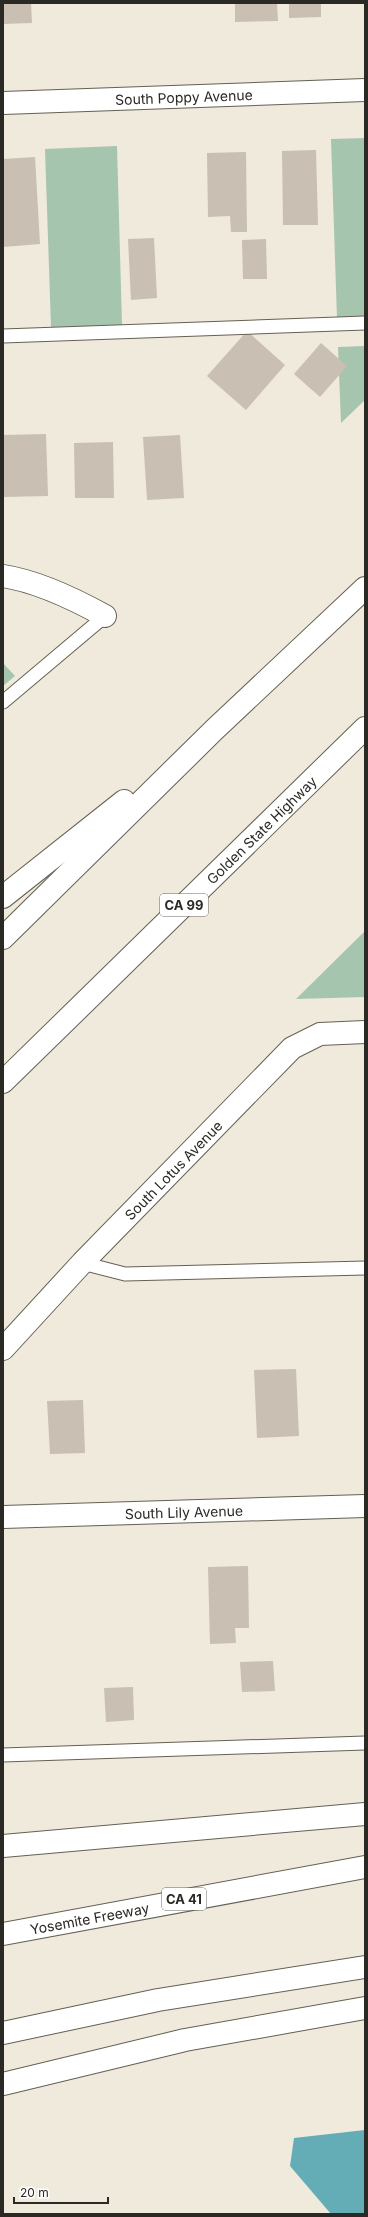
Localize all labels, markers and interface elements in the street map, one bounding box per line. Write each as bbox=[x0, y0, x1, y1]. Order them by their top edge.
street label: South Poppy Avenue bbox=[115, 86, 253, 107]
street label: Golden State Highway bbox=[203, 772, 320, 887]
road number: CA 99 bbox=[160, 894, 208, 916]
street label: South Lotus Avenue bbox=[121, 1117, 225, 1223]
street label: South Lily Avenue bbox=[125, 1501, 243, 1522]
road number: CA 41 bbox=[162, 1888, 206, 1910]
street label: Yosemite Freeway bbox=[29, 1899, 151, 1937]
scale bar bbox=[14, 2179, 108, 2205]
text: 20 m bbox=[20, 2185, 49, 2200]

